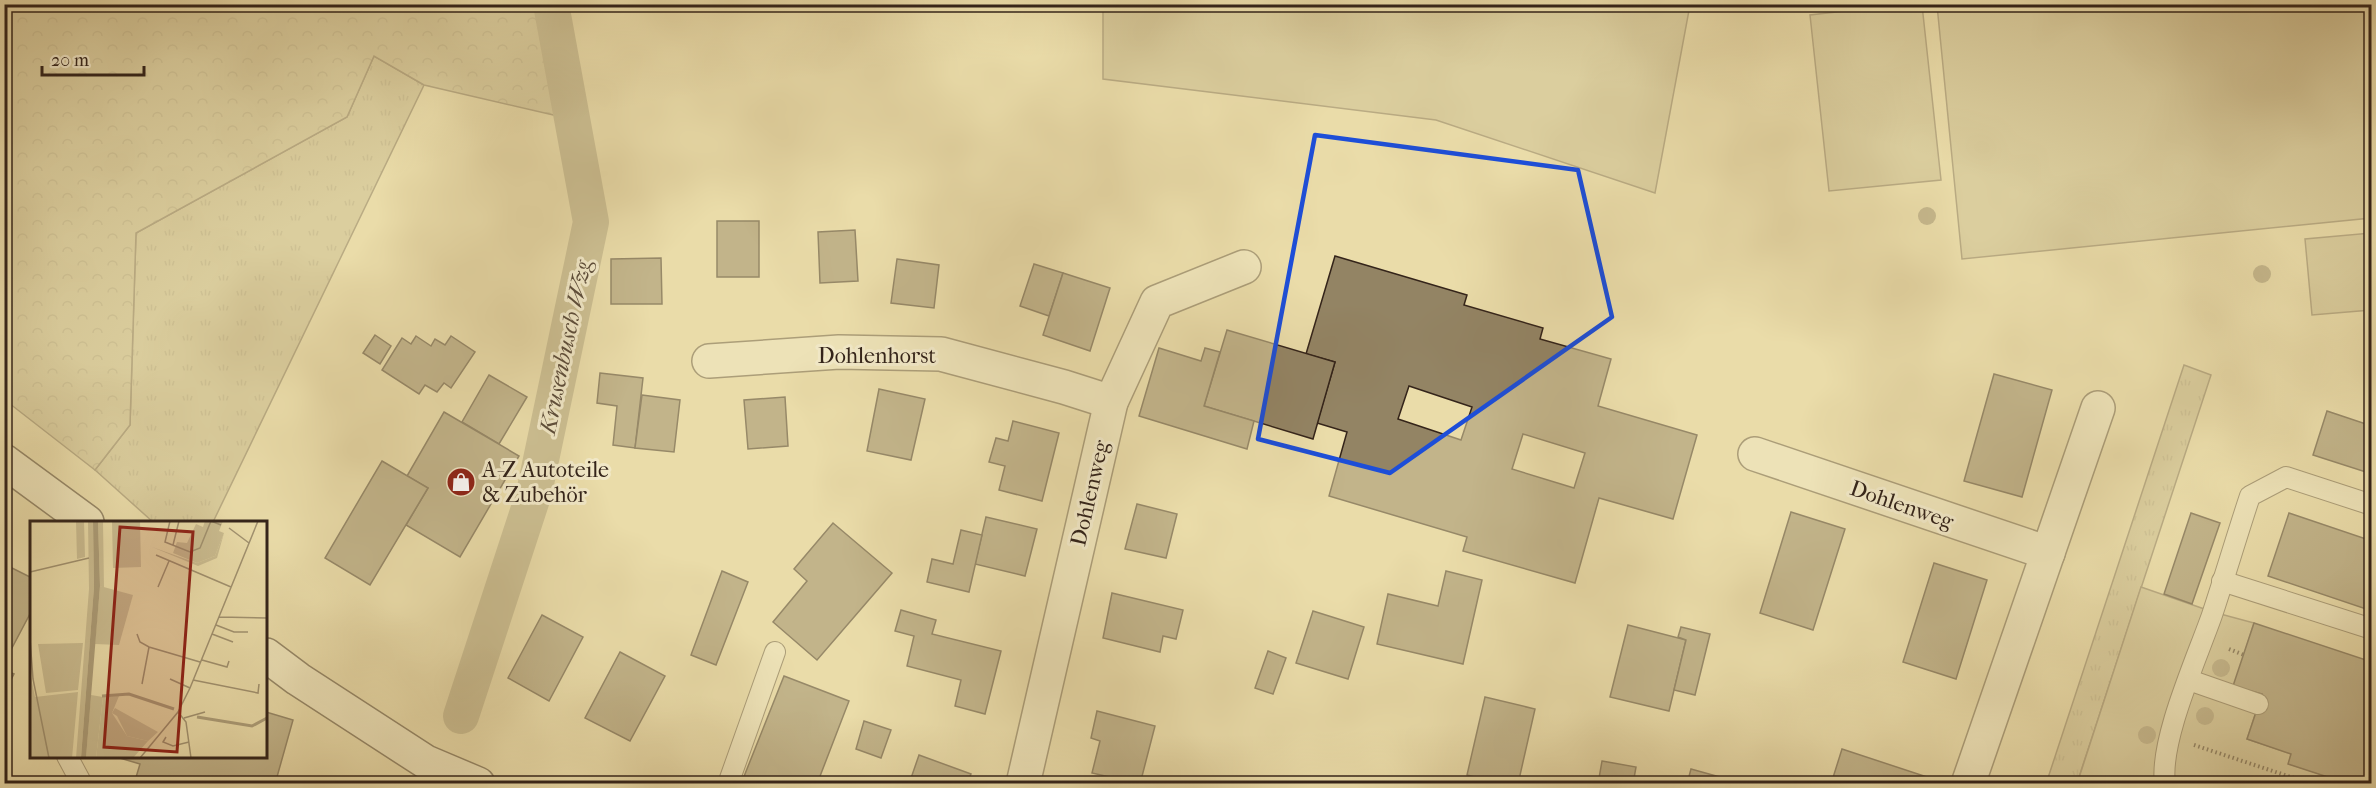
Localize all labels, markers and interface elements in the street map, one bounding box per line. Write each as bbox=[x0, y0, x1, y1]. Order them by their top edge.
scale bar bbox=[42, 39, 144, 77]
text: 20 m bbox=[51, 50, 89, 71]
water label: Krusenbusch Wzg bbox=[533, 257, 597, 438]
street label: Dohlenhorst bbox=[818, 343, 936, 369]
street label: Dohlenweg bbox=[1065, 438, 1115, 549]
place label: A-Z Autoteile & Zubehör bbox=[481, 457, 609, 508]
shop icon: A-Z Autoteile & Zubehör bbox=[445, 466, 477, 498]
street label: Dohlenweg bbox=[1846, 475, 1957, 535]
inset map bbox=[30, 521, 267, 758]

